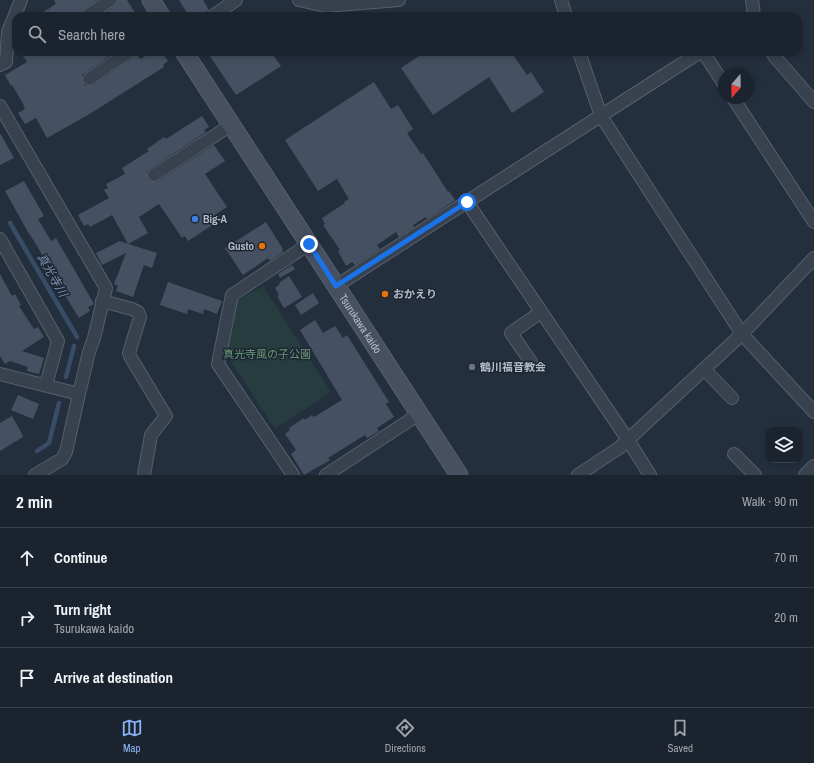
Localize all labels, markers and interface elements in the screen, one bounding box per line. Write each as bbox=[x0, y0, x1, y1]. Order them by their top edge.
search box bbox=[12, 12, 802, 56]
icon: search bbox=[26, 23, 48, 45]
text: Search here bbox=[58, 24, 125, 45]
north arrow bbox=[718, 68, 754, 104]
route start bbox=[458, 193, 476, 211]
place label: Big-A bbox=[203, 212, 228, 226]
marker: Big-A bbox=[190, 214, 200, 224]
route end bbox=[300, 235, 318, 253]
place label: Gusto bbox=[228, 239, 254, 253]
marker: Gusto bbox=[257, 241, 267, 251]
water label: 真光寺川 bbox=[33, 250, 72, 302]
place label: おかえり bbox=[393, 287, 437, 301]
marker: おかえり bbox=[380, 289, 390, 299]
street label: Tsurukawa kaido bbox=[336, 291, 385, 356]
park label: 真光寺風の子公園 bbox=[223, 347, 311, 361]
place label: 鶴川福音教会 bbox=[479, 360, 546, 374]
marker: 鶴川福音教会 bbox=[467, 362, 477, 372]
map controls bbox=[766, 427, 802, 463]
button: layers bbox=[766, 427, 802, 463]
text: 2 min bbox=[16, 490, 52, 513]
text: Walk · 90 m bbox=[742, 493, 798, 510]
icon: ahead bbox=[16, 547, 38, 569]
text: Continue bbox=[54, 547, 107, 568]
text: 70 m bbox=[774, 549, 798, 566]
text: Turn right bbox=[54, 599, 111, 620]
icon: right bbox=[16, 607, 38, 629]
text: 20 m bbox=[774, 609, 798, 626]
text: Tsurukawa kaido bbox=[54, 620, 134, 637]
icon: arrive bbox=[16, 667, 38, 689]
text: Arrive at destination bbox=[54, 667, 173, 688]
tab: Map bbox=[121, 717, 143, 755]
tab: Directions bbox=[385, 717, 426, 755]
tab: Saved bbox=[668, 717, 693, 755]

